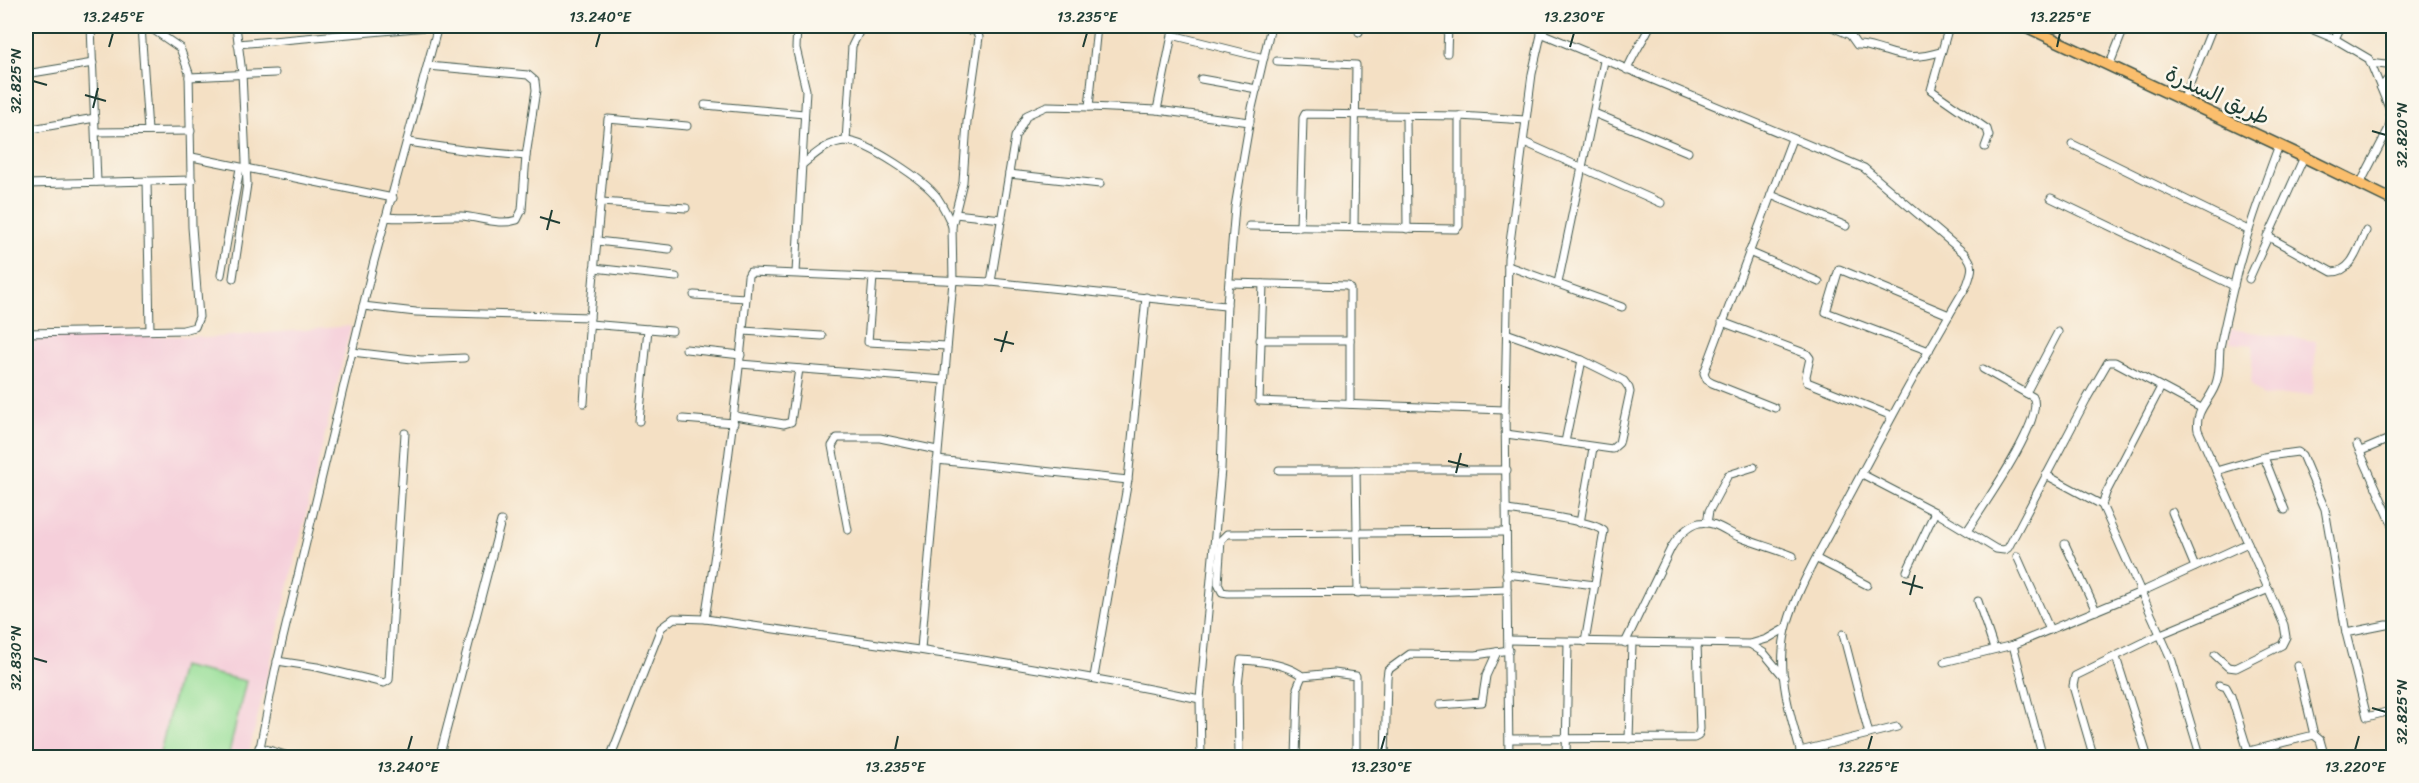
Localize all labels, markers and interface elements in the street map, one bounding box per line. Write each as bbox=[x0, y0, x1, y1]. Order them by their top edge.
text: 13.245°E bbox=[82, 4, 145, 30]
text: 13.240°E bbox=[569, 4, 632, 30]
text: 13.235°E bbox=[1057, 4, 1119, 30]
text: 13.230°E bbox=[1544, 4, 1606, 30]
text: 13.225°E bbox=[2030, 4, 2092, 30]
text: 32.825°N bbox=[3, 48, 29, 114]
street label: طريق السدرة bbox=[2159, 54, 2277, 137]
text: 32.820°N bbox=[2389, 102, 2415, 168]
text: 32.830°N bbox=[3, 625, 29, 691]
text: 32.825°N bbox=[2389, 679, 2415, 745]
text: 13.240°E bbox=[377, 754, 440, 780]
text: 13.235°E bbox=[865, 754, 927, 780]
text: 13.230°E bbox=[1351, 754, 1413, 780]
text: 13.225°E bbox=[1838, 754, 1900, 780]
text: 13.220°E bbox=[2325, 754, 2387, 780]

